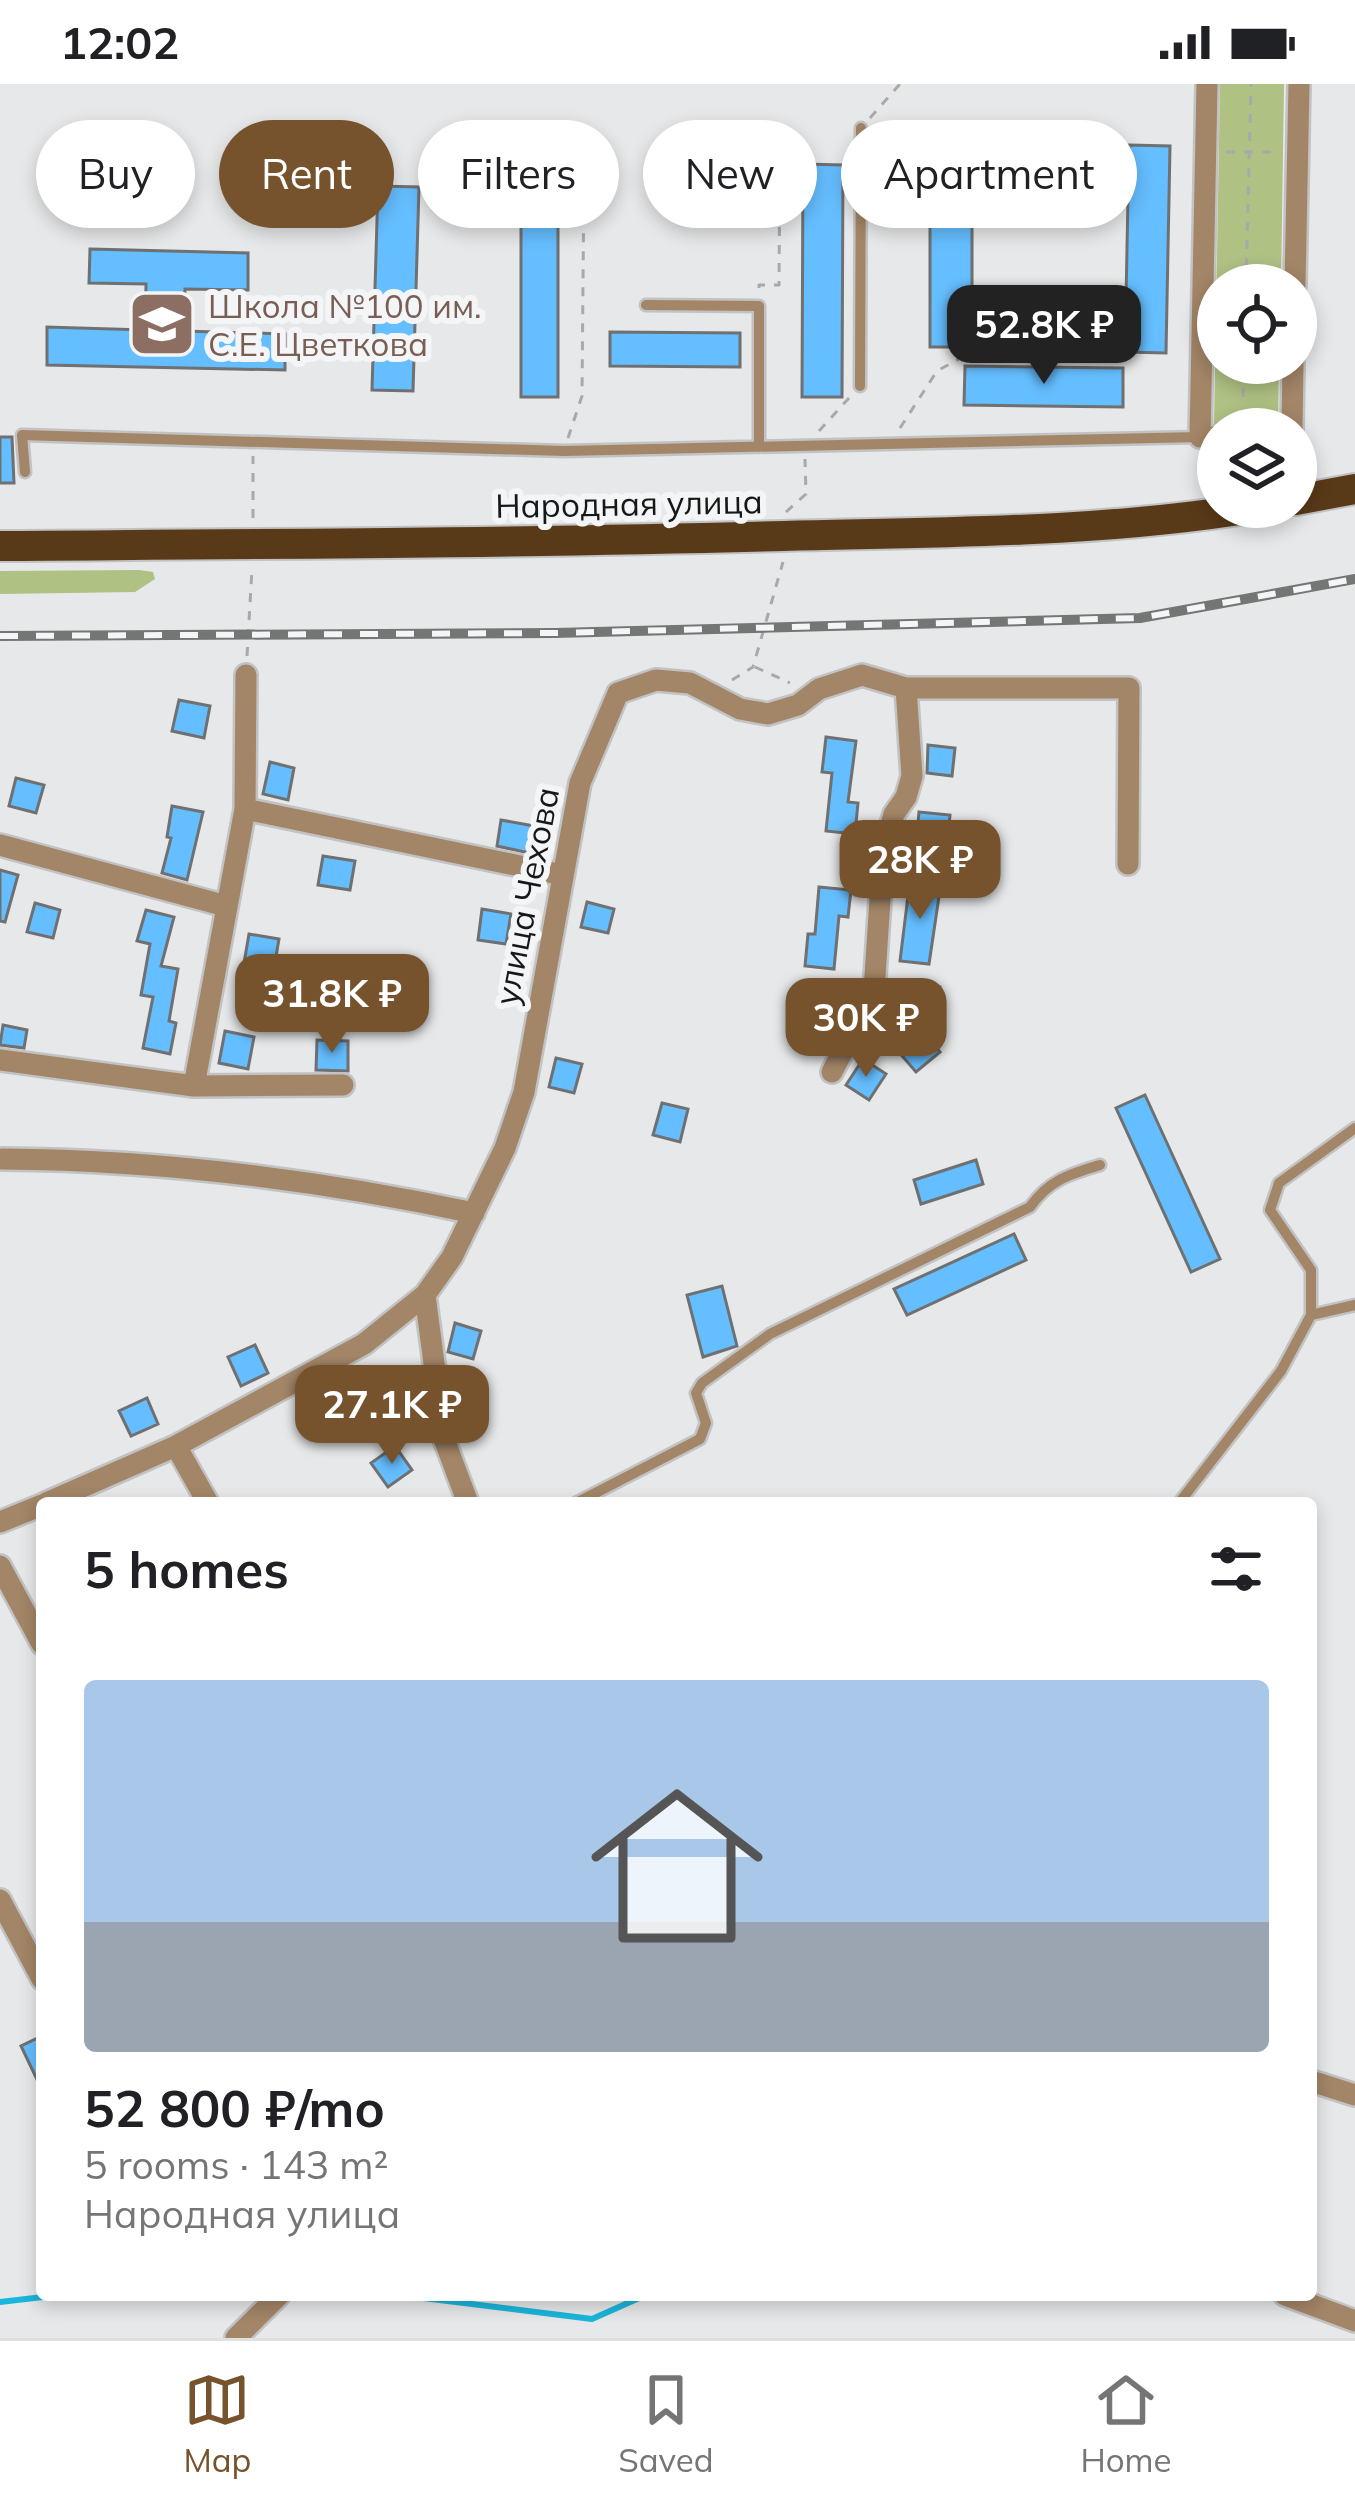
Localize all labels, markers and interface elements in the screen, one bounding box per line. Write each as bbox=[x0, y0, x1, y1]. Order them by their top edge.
text: 12:02 bbox=[60, 14, 179, 70]
chip: Buy bbox=[36, 120, 195, 228]
chip: Rent bbox=[219, 120, 394, 228]
chip: Filters bbox=[418, 120, 619, 228]
chip: New bbox=[643, 120, 817, 228]
chip: Apartment bbox=[841, 120, 1137, 228]
map controls bbox=[1197, 264, 1317, 528]
button: locate bbox=[1197, 264, 1317, 384]
place label: Школа №100 им. С.Е. Цветкова bbox=[208, 285, 482, 364]
pin: 52.8K ₽ bbox=[933, 285, 1155, 387]
school or university icon: Школа №100 им. С.Е. Цветкова bbox=[127, 289, 197, 359]
text: 52.8K ₽ bbox=[974, 299, 1114, 348]
button: layers bbox=[1197, 408, 1317, 528]
street label: Народная улица bbox=[495, 480, 763, 526]
street label: улица Чехова bbox=[485, 784, 567, 1008]
pin: 28K ₽ bbox=[836, 820, 1004, 922]
text: 28K ₽ bbox=[867, 834, 973, 883]
pin: 31.8K ₽ bbox=[221, 954, 443, 1056]
text: 31.8K ₽ bbox=[262, 968, 402, 1017]
pin: 30K ₽ bbox=[782, 978, 950, 1080]
text: 30K ₽ bbox=[813, 992, 919, 1041]
pin: 27.1K ₽ bbox=[281, 1365, 503, 1467]
text: 27.1K ₽ bbox=[322, 1379, 462, 1428]
icon: filters bbox=[1203, 1536, 1269, 1602]
text: 5 homes bbox=[84, 1537, 289, 1601]
icon: home bbox=[569, 1758, 785, 1974]
text: 52 800 ₽/mo bbox=[84, 2076, 385, 2140]
text: 5 rooms · 143 m² bbox=[84, 2140, 388, 2189]
text: Народная улица bbox=[84, 2189, 400, 2238]
tab: Map bbox=[183, 2367, 251, 2480]
tab: Saved bbox=[618, 2367, 714, 2480]
tab: Home bbox=[1080, 2367, 1172, 2480]

